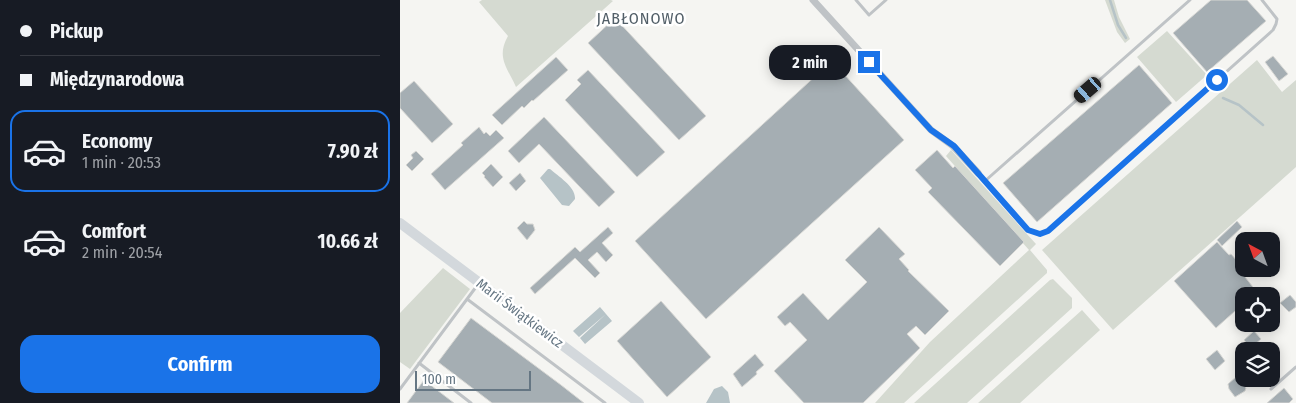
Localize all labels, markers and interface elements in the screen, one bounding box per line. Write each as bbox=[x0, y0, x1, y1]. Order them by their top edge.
district label: JABŁONOWO bbox=[596, 9, 686, 28]
text: Pickup bbox=[50, 20, 103, 43]
callout: 2 min bbox=[769, 44, 852, 80]
route end bbox=[858, 51, 880, 73]
text: 2 min bbox=[792, 53, 828, 72]
text: Międzynarodowa bbox=[50, 68, 184, 91]
route start bbox=[1206, 69, 1228, 91]
car bbox=[1071, 74, 1104, 106]
icon: car bbox=[22, 129, 67, 174]
text: Economy bbox=[82, 130, 152, 153]
text: 7.90 zł bbox=[328, 140, 378, 163]
text: 1 min · 20:53 bbox=[82, 153, 161, 172]
icon: car bbox=[22, 219, 67, 264]
text: Comfort bbox=[82, 220, 146, 243]
text: 10.66 zł bbox=[318, 230, 378, 253]
north arrow bbox=[1235, 232, 1280, 278]
map controls bbox=[1235, 232, 1280, 387]
text: 2 min · 20:54 bbox=[82, 243, 162, 262]
street label: Marii Świątkiewicz bbox=[473, 274, 567, 352]
button: locate bbox=[1235, 287, 1280, 332]
button: Confirm bbox=[20, 335, 380, 393]
button: layers bbox=[1235, 342, 1280, 387]
scale bar bbox=[415, 368, 531, 391]
text: 100 m bbox=[422, 371, 456, 388]

